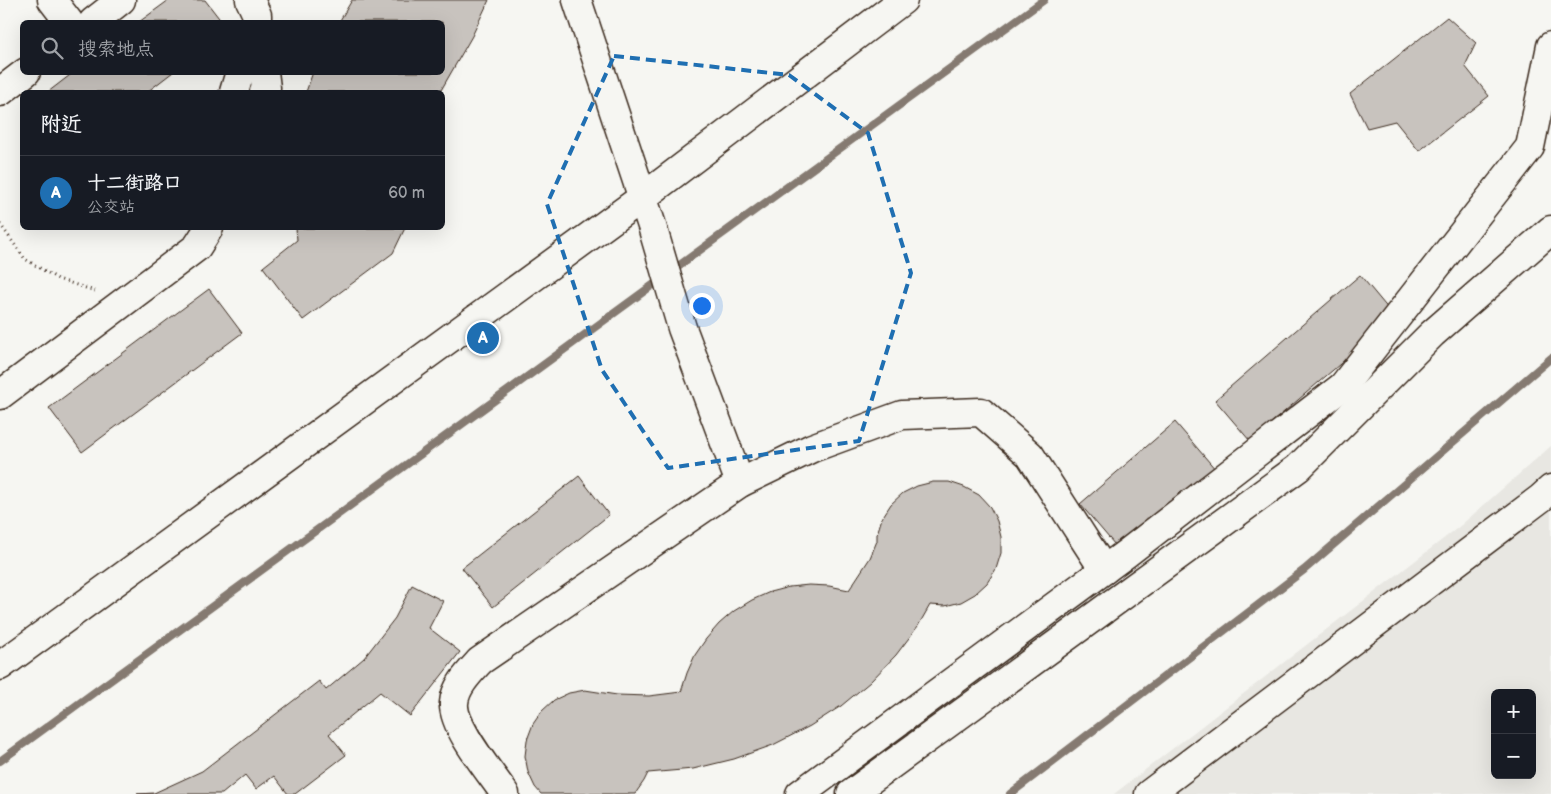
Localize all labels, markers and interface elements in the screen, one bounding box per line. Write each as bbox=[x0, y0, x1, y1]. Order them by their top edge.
search box bbox=[20, 20, 445, 75]
icon: search bbox=[38, 34, 66, 62]
text: 搜索地点 bbox=[78, 38, 154, 61]
text: 附近 bbox=[40, 112, 82, 137]
text: 十二街路口 bbox=[87, 172, 182, 195]
text: A bbox=[51, 184, 61, 203]
text: 60 m bbox=[388, 184, 425, 203]
text: 公交站 bbox=[87, 198, 135, 217]
your location bbox=[689, 293, 715, 319]
pin: A bbox=[467, 319, 499, 357]
map controls bbox=[1491, 689, 1536, 779]
button: + bbox=[1491, 689, 1536, 734]
button: − bbox=[1491, 734, 1536, 779]

